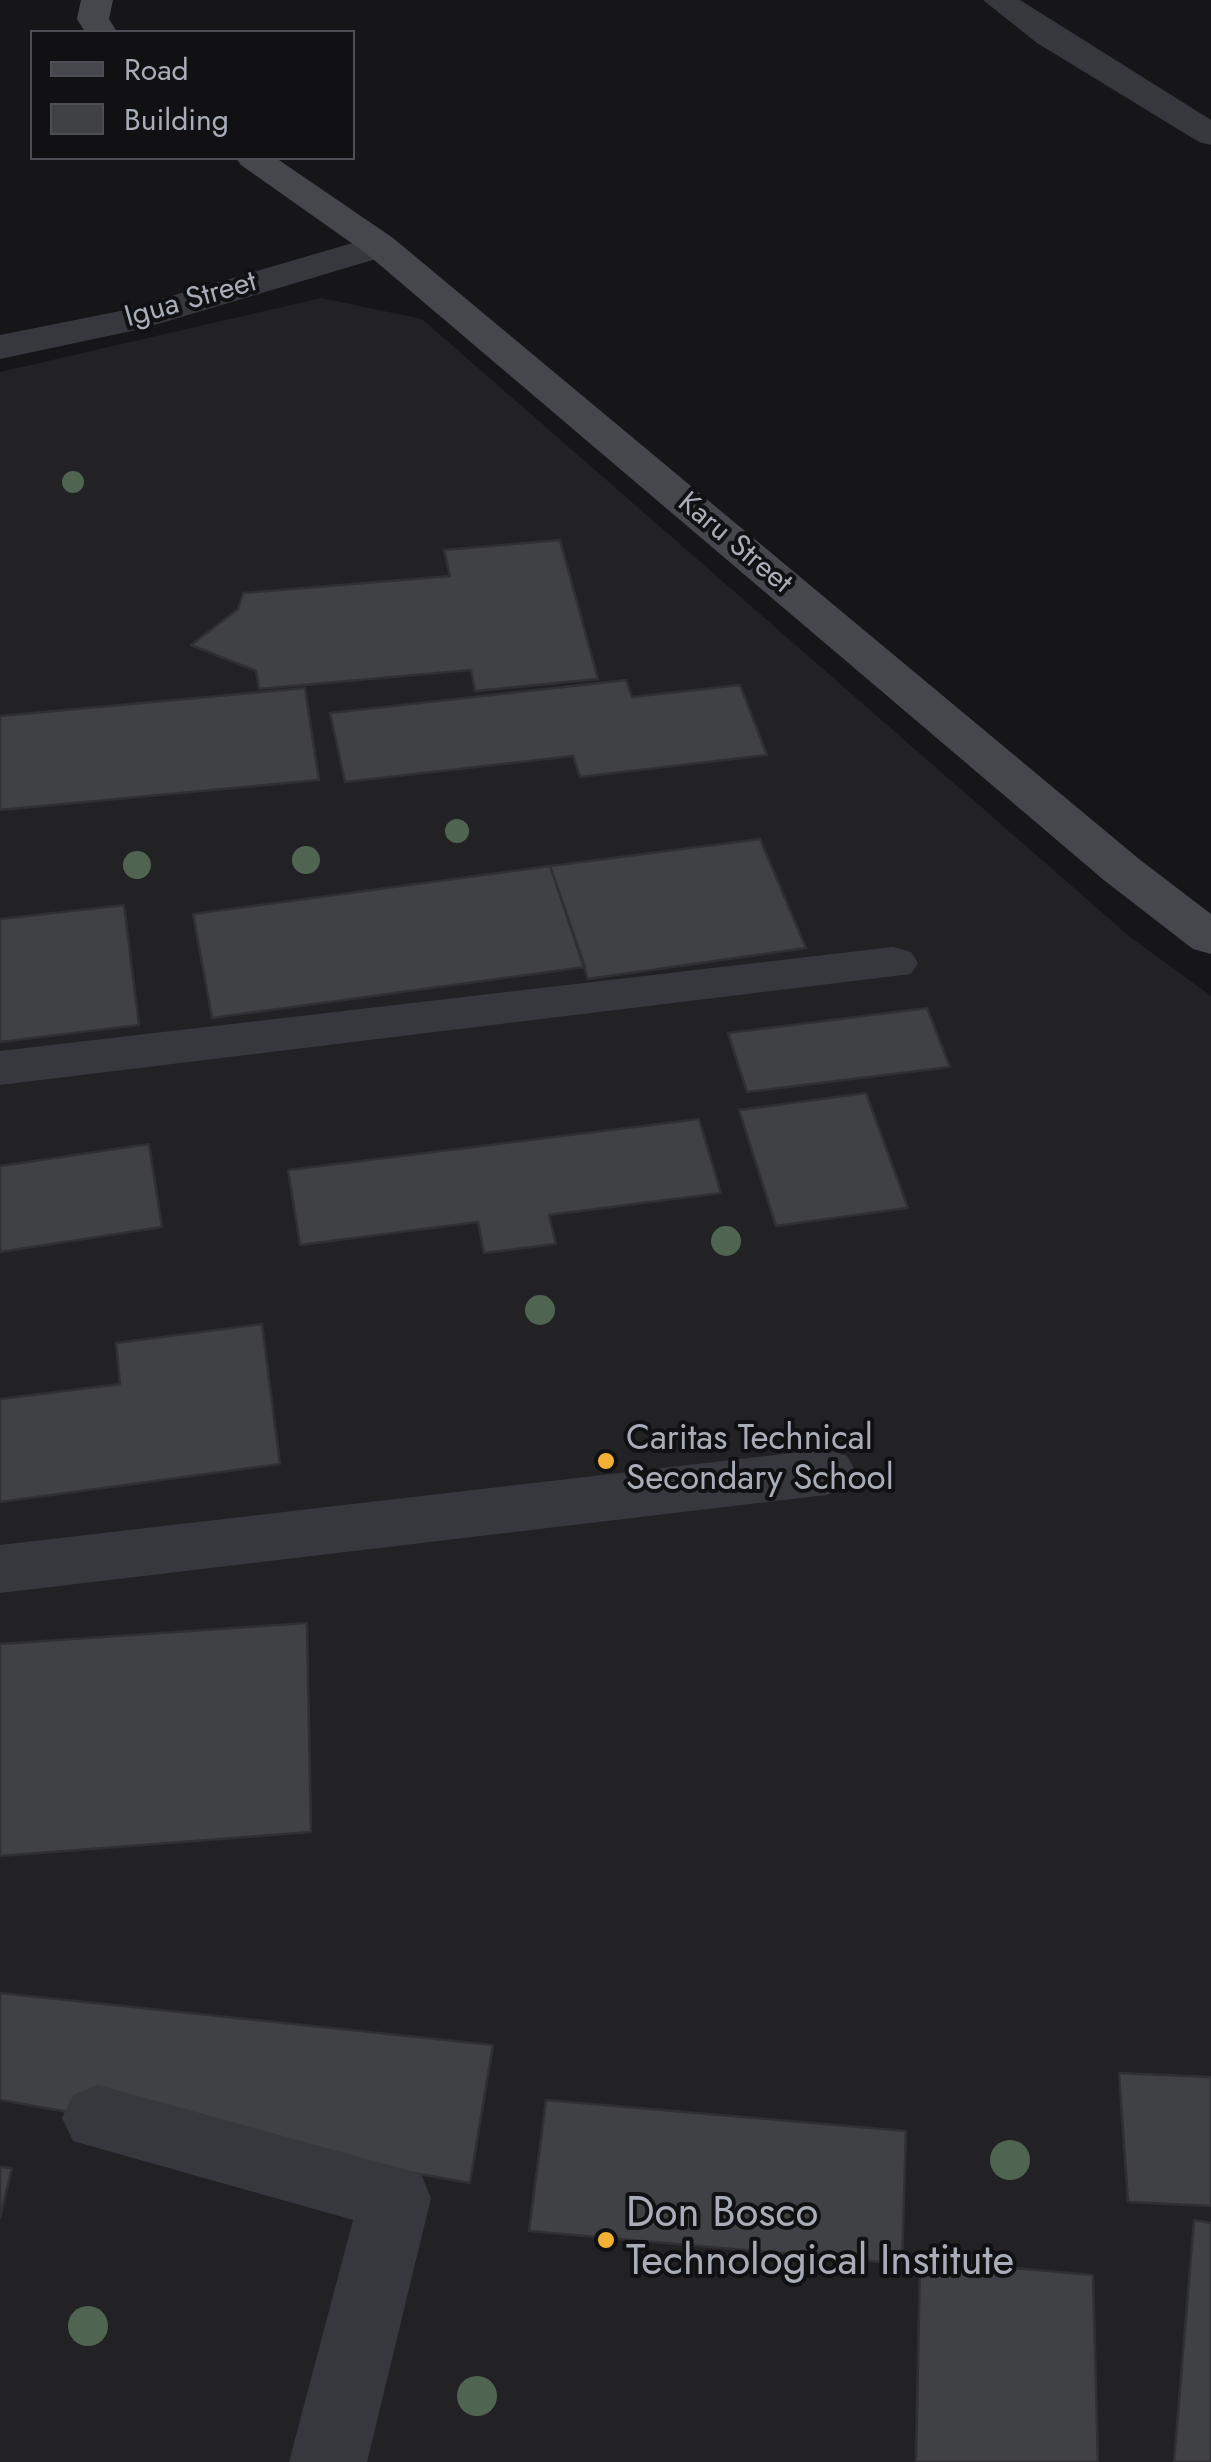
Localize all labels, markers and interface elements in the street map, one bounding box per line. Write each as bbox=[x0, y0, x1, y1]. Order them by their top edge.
legend bbox=[30, 30, 355, 160]
text: Road bbox=[124, 48, 189, 91]
text: Building bbox=[124, 98, 229, 141]
street label: Igua Street bbox=[121, 265, 261, 337]
street label: Karu Street bbox=[670, 486, 798, 602]
place label: Caritas Technical Secondary School bbox=[626, 1420, 894, 1502]
marker: Caritas Technical Secondary School bbox=[595, 1450, 617, 1472]
place label: Don Bosco Technological Institute bbox=[626, 2191, 1014, 2290]
marker: Don Bosco Technological Institute bbox=[595, 2229, 617, 2251]

